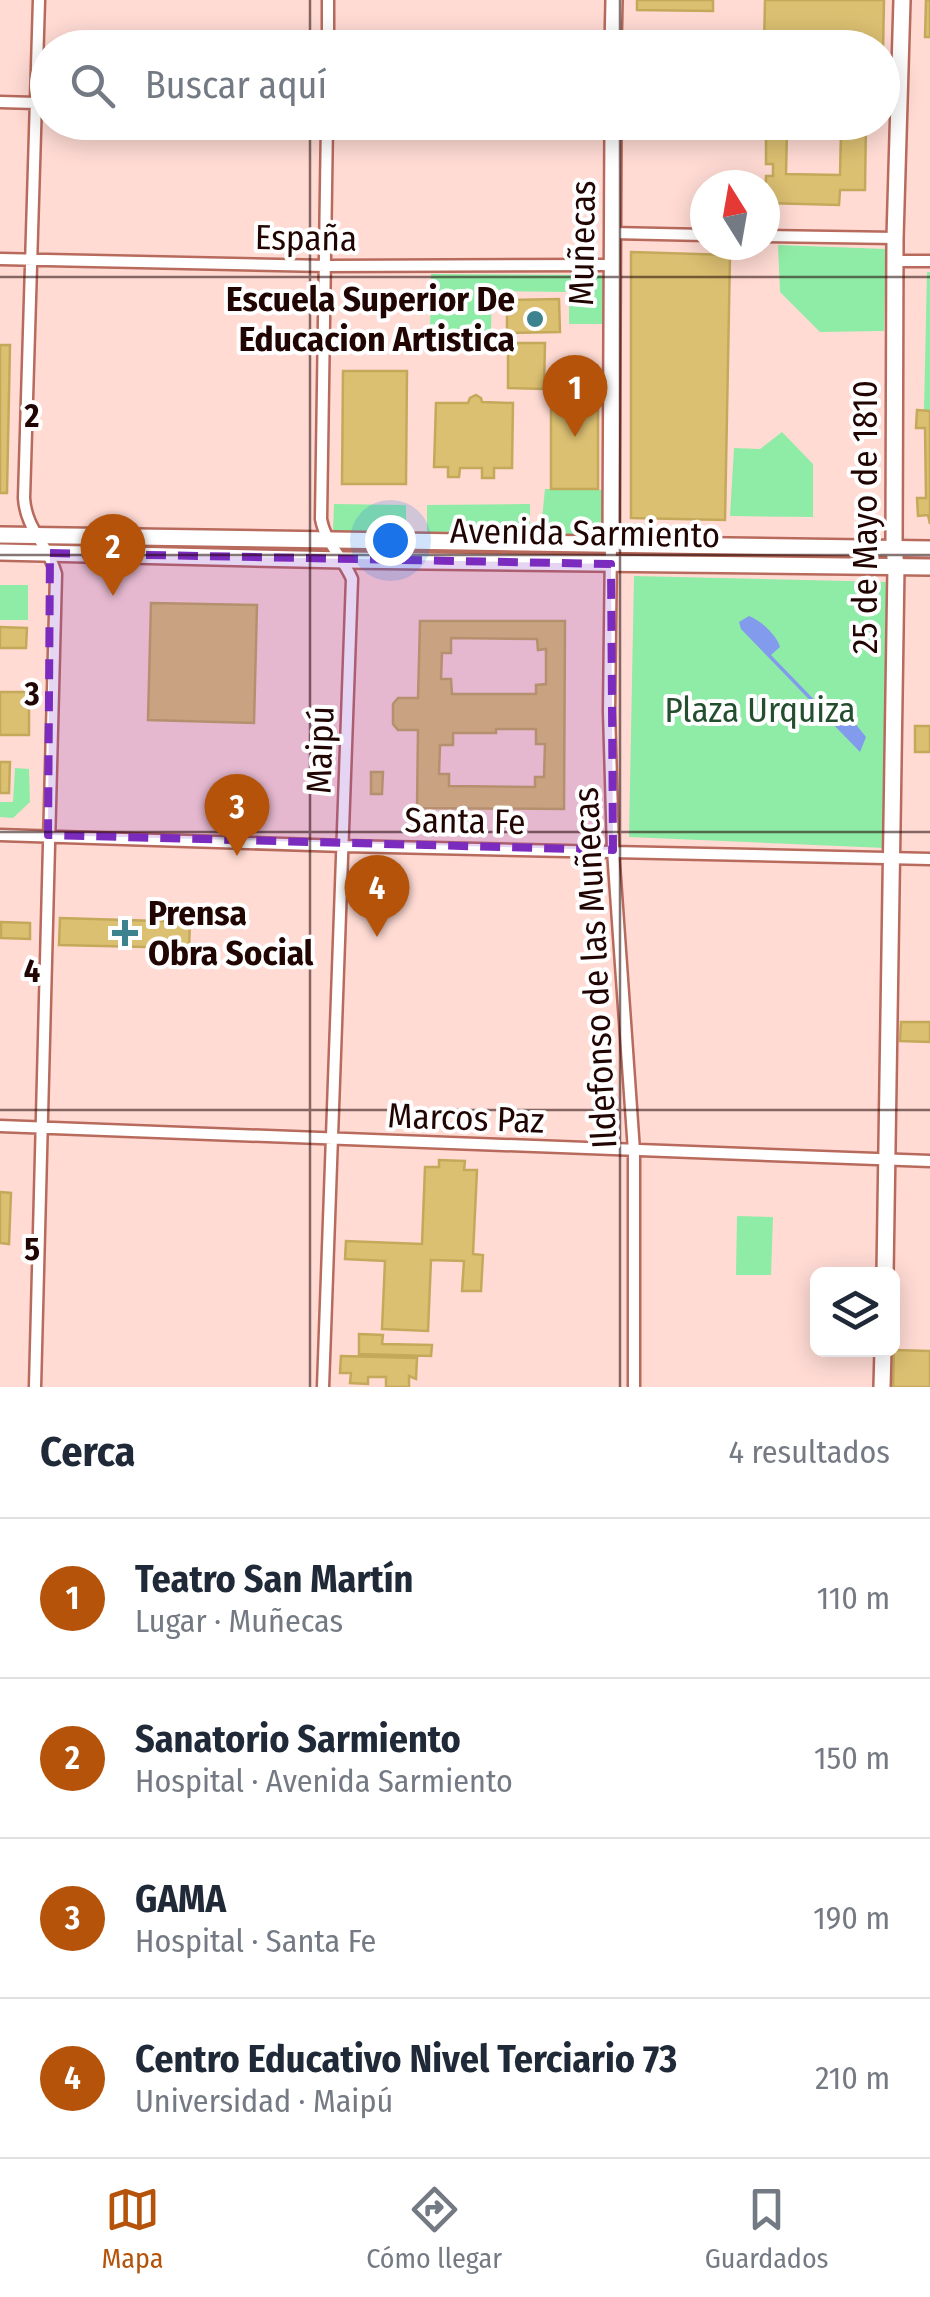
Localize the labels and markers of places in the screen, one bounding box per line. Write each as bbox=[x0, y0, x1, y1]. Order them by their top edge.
place label: Escuela Superior De Educacion Artistica bbox=[226, 278, 515, 360]
marker: Escuela Superior De Educacion Artistica bbox=[524, 308, 546, 330]
pin: 1 bbox=[542, 354, 608, 437]
pin: 2 bbox=[80, 514, 146, 596]
pin: 3 bbox=[204, 774, 270, 856]
pin: 4 bbox=[344, 854, 410, 937]
place label: Prensa Obra Social bbox=[148, 892, 314, 974]
marker: Prensa Obra Social bbox=[112, 920, 138, 946]

